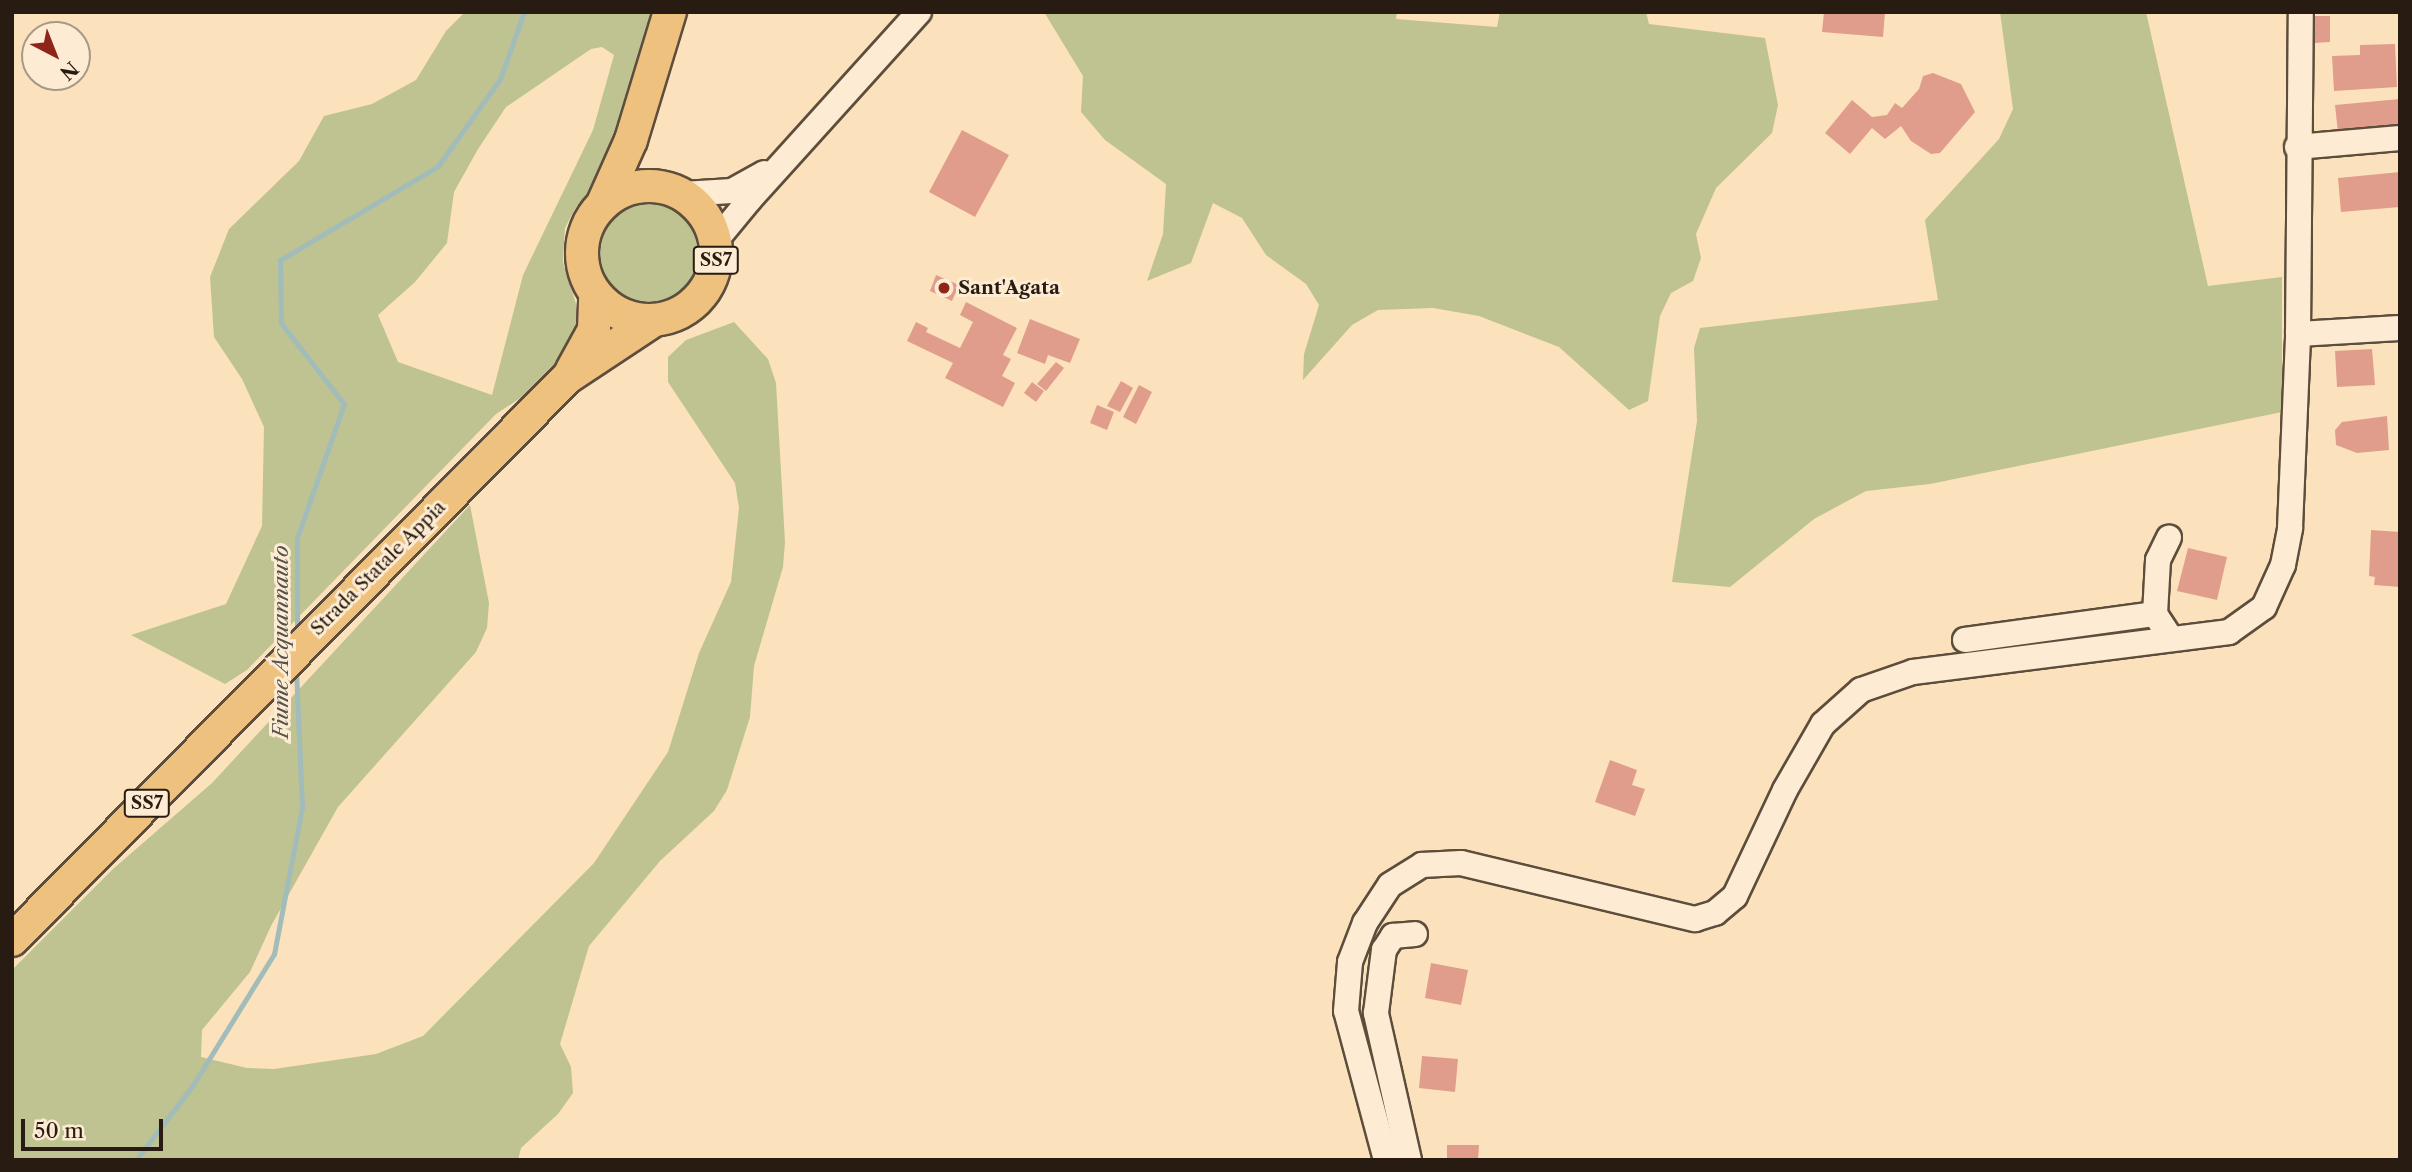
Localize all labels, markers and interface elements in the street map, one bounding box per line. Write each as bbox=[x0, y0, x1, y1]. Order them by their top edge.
north arrow bbox=[21, 21, 91, 91]
text: N bbox=[55, 56, 83, 85]
road number: SS7 bbox=[692, 246, 740, 274]
place label: Sant'Agata bbox=[958, 277, 1060, 299]
marker: Sant'Agata bbox=[936, 280, 952, 296]
street label: Strada Statale Appia bbox=[306, 496, 450, 640]
water label: Fiume Acquannauto bbox=[268, 545, 294, 739]
road number: SS7 bbox=[122, 788, 172, 818]
scale bar bbox=[24, 1106, 166, 1150]
text: 50 m bbox=[34, 1118, 84, 1143]

